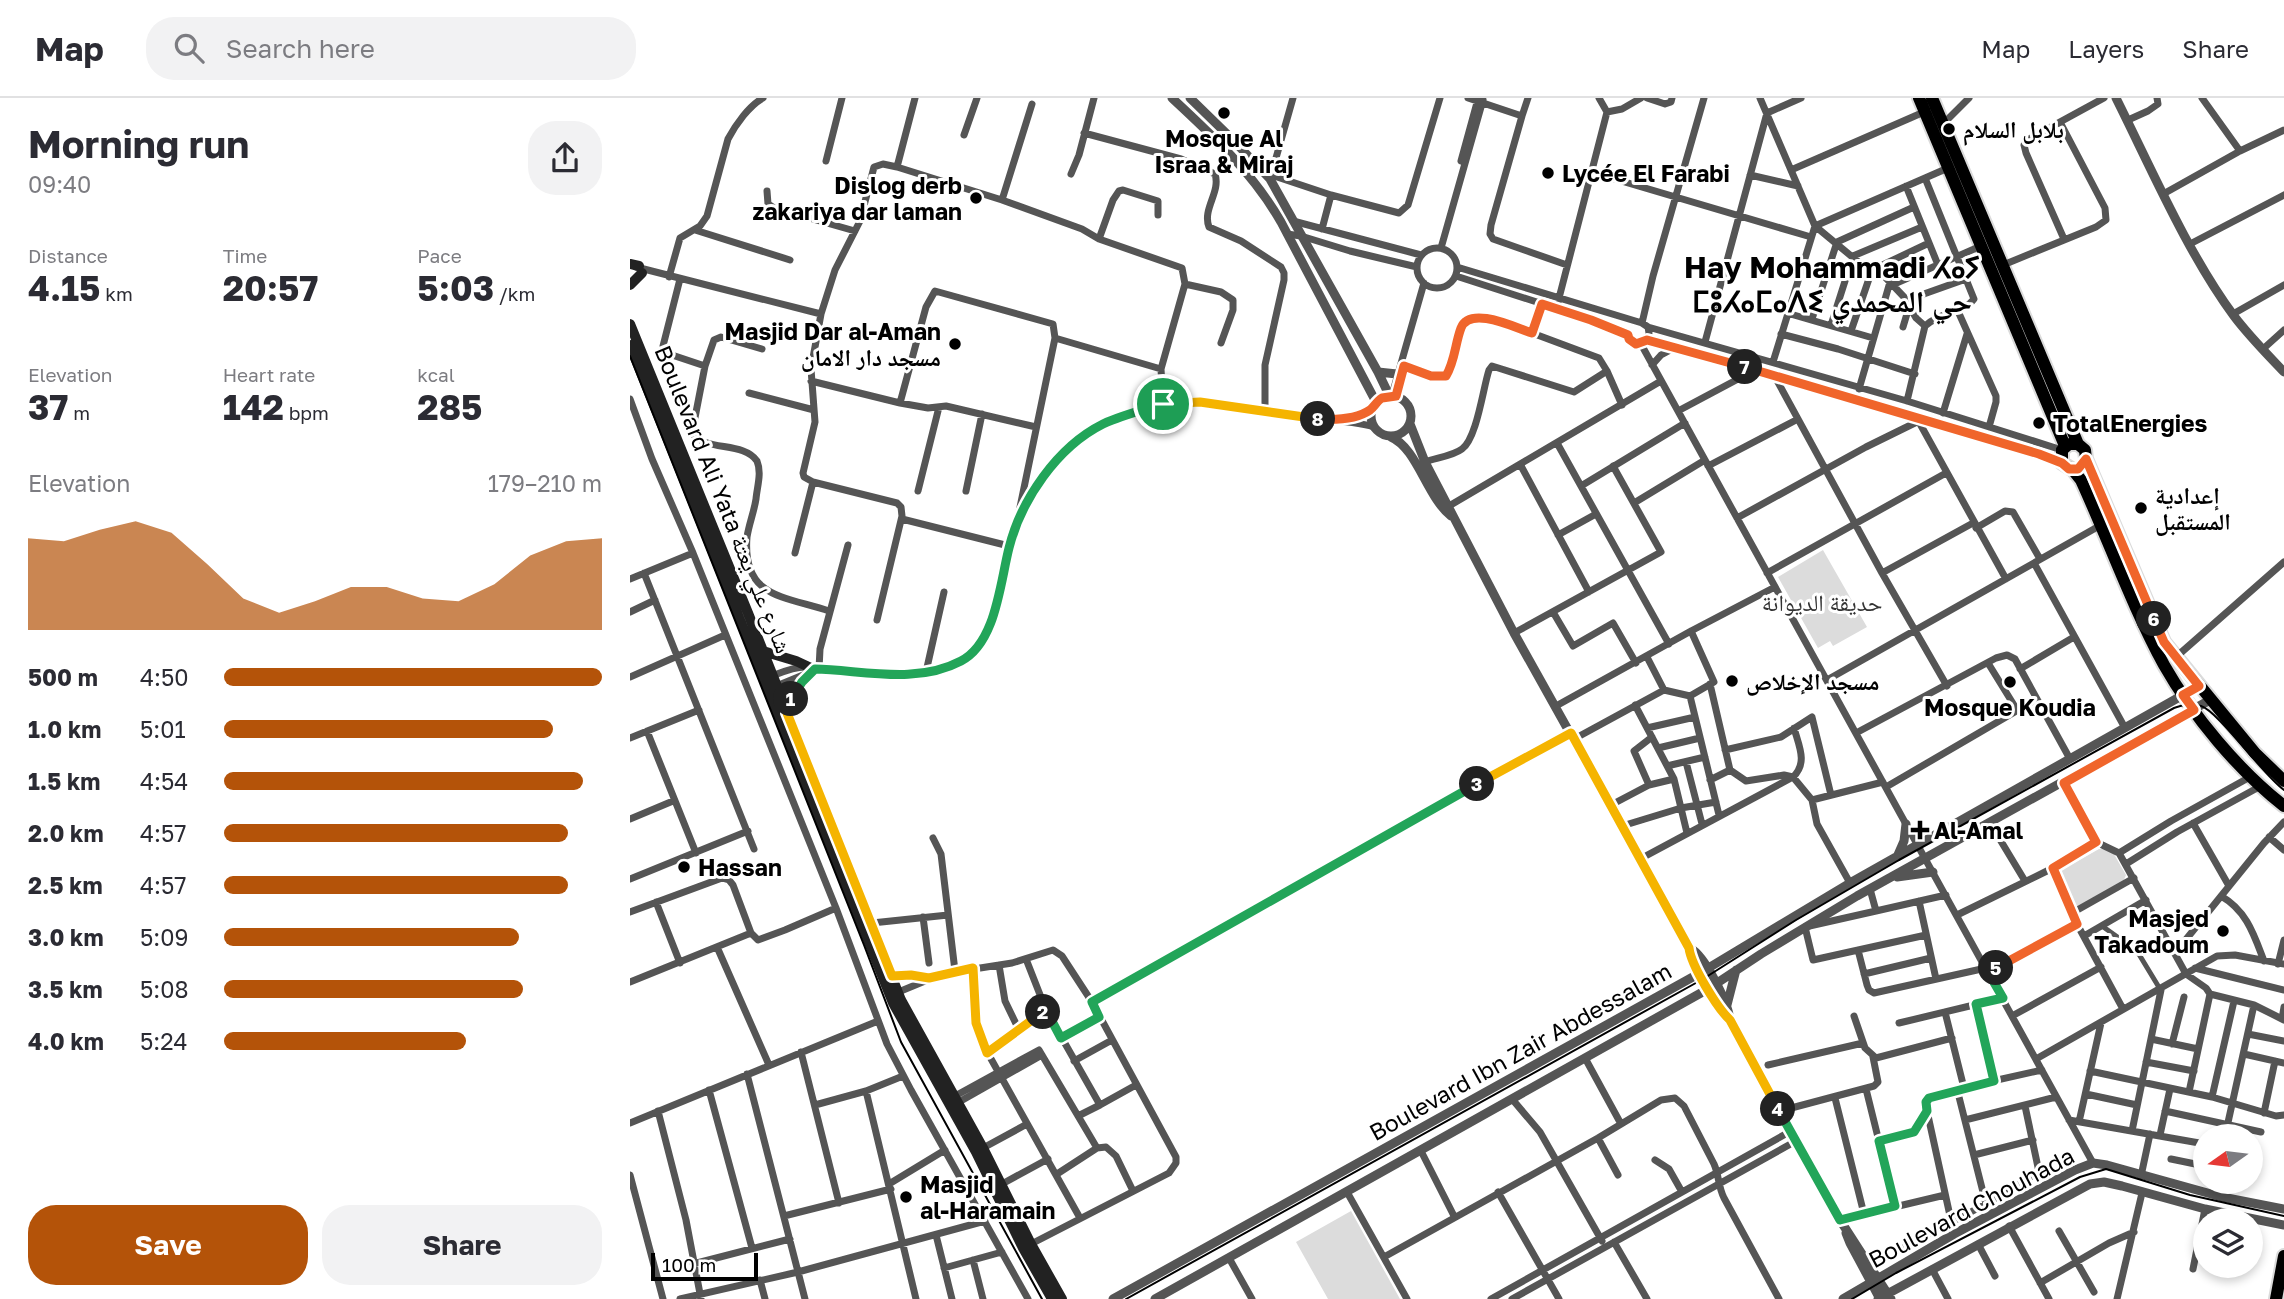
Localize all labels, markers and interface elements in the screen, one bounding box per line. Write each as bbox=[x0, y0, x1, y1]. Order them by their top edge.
search box bbox=[146, 17, 636, 80]
text: Map bbox=[35, 29, 104, 68]
icon: search bbox=[170, 29, 208, 67]
text: Search here bbox=[226, 33, 375, 64]
text: Map bbox=[1981, 34, 2030, 63]
text: Layers bbox=[2068, 34, 2144, 63]
text: Share bbox=[2182, 34, 2249, 63]
marker: Mosque Al Israa & Miraj bbox=[1216, 105, 1232, 121]
place label: بلابل السلام bbox=[1963, 115, 2064, 146]
text: Morning run bbox=[28, 121, 249, 166]
button: share bbox=[528, 121, 602, 195]
marker: بلابل السلام bbox=[1941, 121, 1957, 137]
place label: Mosque Al Israa & Miraj bbox=[1155, 124, 1293, 178]
place label: Lycée El Farabi bbox=[1562, 159, 1730, 187]
marker: Lycée El Farabi bbox=[1540, 165, 1556, 181]
text: 09:40 bbox=[28, 170, 91, 198]
place label: Dislog derb zakariya dar laman bbox=[752, 171, 962, 225]
marker: Dislog derb zakariya dar laman bbox=[968, 190, 984, 206]
text: Distance bbox=[28, 244, 108, 267]
text: Time bbox=[223, 244, 267, 267]
text: Pace bbox=[417, 244, 462, 267]
district label: Hay Mohammadi ⵃⴰⵢ ⵎⵓⵃⴰⵎⴰⴷⵉ حي المحمدي bbox=[1684, 249, 1980, 325]
text: 4.15 bbox=[28, 267, 100, 309]
text: 20:57 bbox=[223, 267, 318, 309]
text: 5:03 bbox=[417, 267, 494, 309]
text: km bbox=[100, 282, 133, 305]
text: /km bbox=[494, 282, 535, 305]
place label: Masjid Dar al-Aman مسجد دار الامان bbox=[725, 317, 941, 372]
marker: Masjid Dar al-Aman مسجد دار الامان bbox=[947, 336, 963, 352]
street label: Boulevard Ali Yata شارع علي يعتة bbox=[644, 341, 799, 659]
pin: 7 bbox=[1728, 350, 1762, 384]
text: 7 bbox=[1739, 355, 1750, 378]
text: Elevation bbox=[28, 363, 113, 386]
text: Heart rate bbox=[223, 363, 315, 386]
text: kcal bbox=[417, 363, 455, 386]
pin bbox=[1133, 374, 1193, 434]
icon: arrive bbox=[1144, 385, 1182, 423]
text: 37 bbox=[28, 386, 68, 428]
text: 142 bbox=[223, 386, 284, 428]
text: 285 bbox=[417, 386, 482, 428]
text: m bbox=[68, 401, 90, 424]
text: bpm bbox=[284, 401, 329, 424]
pin: 8 bbox=[1300, 402, 1336, 436]
text: 8 bbox=[1311, 407, 1324, 430]
place label: TotalEnergies bbox=[2053, 409, 2208, 437]
marker: TotalEnergies bbox=[2031, 415, 2047, 431]
text: Elevation bbox=[28, 469, 130, 497]
text: 179–210 m bbox=[488, 469, 602, 497]
place label: إعدادية المستقبل bbox=[2155, 481, 2231, 536]
marker: إعدادية المستقبل bbox=[2133, 500, 2149, 516]
park label: حديقة الديوانة bbox=[1762, 588, 1882, 616]
pin: 6 bbox=[2136, 602, 2172, 636]
text: 6 bbox=[2147, 607, 2160, 630]
text: 500 m bbox=[28, 663, 98, 691]
text: 4:50 bbox=[140, 663, 189, 691]
place label: مسجد الإخلاص bbox=[1746, 667, 1879, 696]
marker: مسجد الإخلاص bbox=[1724, 673, 1740, 689]
marker: Mosque Koudia bbox=[2002, 674, 2018, 690]
pin: 1 bbox=[774, 682, 808, 716]
text: 1 bbox=[786, 687, 795, 710]
place label: Mosque Koudia bbox=[1924, 693, 2096, 721]
text: 1.0 km bbox=[28, 715, 101, 743]
text: 5:01 bbox=[140, 715, 186, 743]
pin: 3 bbox=[1460, 766, 1494, 802]
text: 1.5 km bbox=[28, 767, 100, 795]
text: 4:54 bbox=[140, 767, 188, 795]
text: 3 bbox=[1471, 772, 1482, 795]
place label: Al-Amal bbox=[1934, 816, 2024, 844]
text: 2.0 km bbox=[28, 819, 104, 847]
text: 4:57 bbox=[140, 819, 186, 847]
marker: Al-Amal bbox=[1912, 822, 1928, 838]
place label: Hassan bbox=[698, 853, 782, 881]
marker: Hassan bbox=[676, 859, 692, 875]
text: 2.5 km bbox=[28, 871, 103, 899]
text: 4:57 bbox=[140, 871, 186, 899]
place label: Masjed Takadoum bbox=[2094, 904, 2209, 958]
text: 3.0 km bbox=[28, 923, 104, 951]
text: 5:09 bbox=[140, 923, 188, 951]
marker: Masjed Takadoum bbox=[2215, 923, 2231, 939]
pin: 5 bbox=[1978, 950, 2014, 986]
street label: Boulevard Ibn Zair Abdessalam bbox=[1364, 956, 1676, 1146]
text: 5 bbox=[1990, 956, 2001, 979]
text: 3.5 km bbox=[28, 975, 103, 1003]
text: 5:08 bbox=[140, 975, 189, 1003]
pin: 2 bbox=[1026, 995, 1060, 1030]
text: 2 bbox=[1037, 1000, 1048, 1023]
text: 4.0 km bbox=[28, 1027, 104, 1055]
text: 5:24 bbox=[140, 1027, 188, 1055]
pin: 4 bbox=[1760, 1091, 1796, 1126]
text: 4 bbox=[1772, 1097, 1783, 1120]
north arrow bbox=[2193, 1124, 2263, 1194]
map controls bbox=[2193, 1124, 2263, 1278]
street label: Boulevard Chouhada bbox=[1863, 1141, 2079, 1273]
place label: Masjid al-Haramain bbox=[920, 1170, 1056, 1224]
marker: Masjid al-Haramain bbox=[898, 1189, 914, 1205]
button: Save bbox=[28, 1205, 308, 1285]
button: Share bbox=[322, 1205, 602, 1285]
button: layers bbox=[2193, 1208, 2263, 1278]
scale bar bbox=[651, 1250, 758, 1282]
text: 100 m bbox=[662, 1253, 716, 1276]

